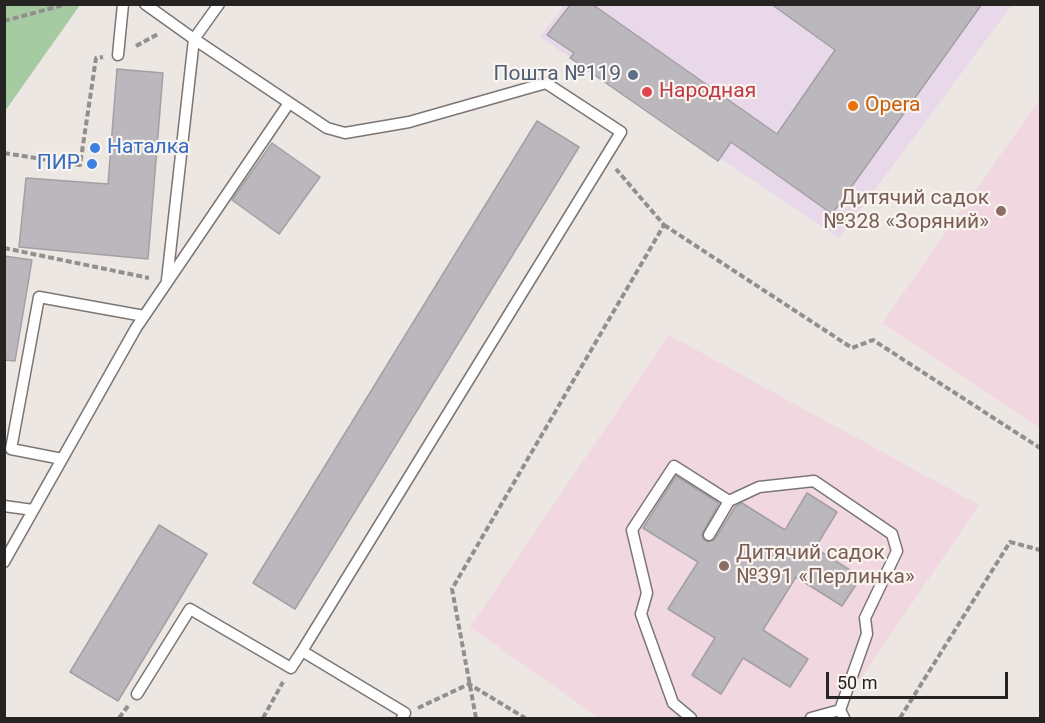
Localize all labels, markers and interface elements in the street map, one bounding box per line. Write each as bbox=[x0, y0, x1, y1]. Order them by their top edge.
place label: Пошта №119 bbox=[493, 62, 621, 88]
marker: Пошта №119 bbox=[626, 68, 640, 82]
place label: Народная bbox=[659, 79, 756, 105]
marker: Народная bbox=[640, 85, 654, 99]
place label: Opera bbox=[865, 93, 921, 119]
marker: Opera bbox=[846, 99, 860, 113]
place label: Наталка bbox=[107, 135, 190, 161]
marker: Наталка bbox=[88, 141, 102, 155]
place label: ПИР bbox=[37, 151, 80, 177]
marker: ПИР bbox=[85, 157, 99, 171]
place label: Дитячий садок №328 «Зоряний» bbox=[823, 186, 989, 236]
marker: Дитячий садок №328 «Зоряний» bbox=[994, 204, 1008, 218]
place label: Дитячий садок №391 «Перлинка» bbox=[736, 541, 915, 591]
marker: Дитячий садок №391 «Перлинка» bbox=[717, 559, 731, 573]
scale bar bbox=[829, 660, 1010, 698]
text: 50 m bbox=[837, 672, 877, 693]

